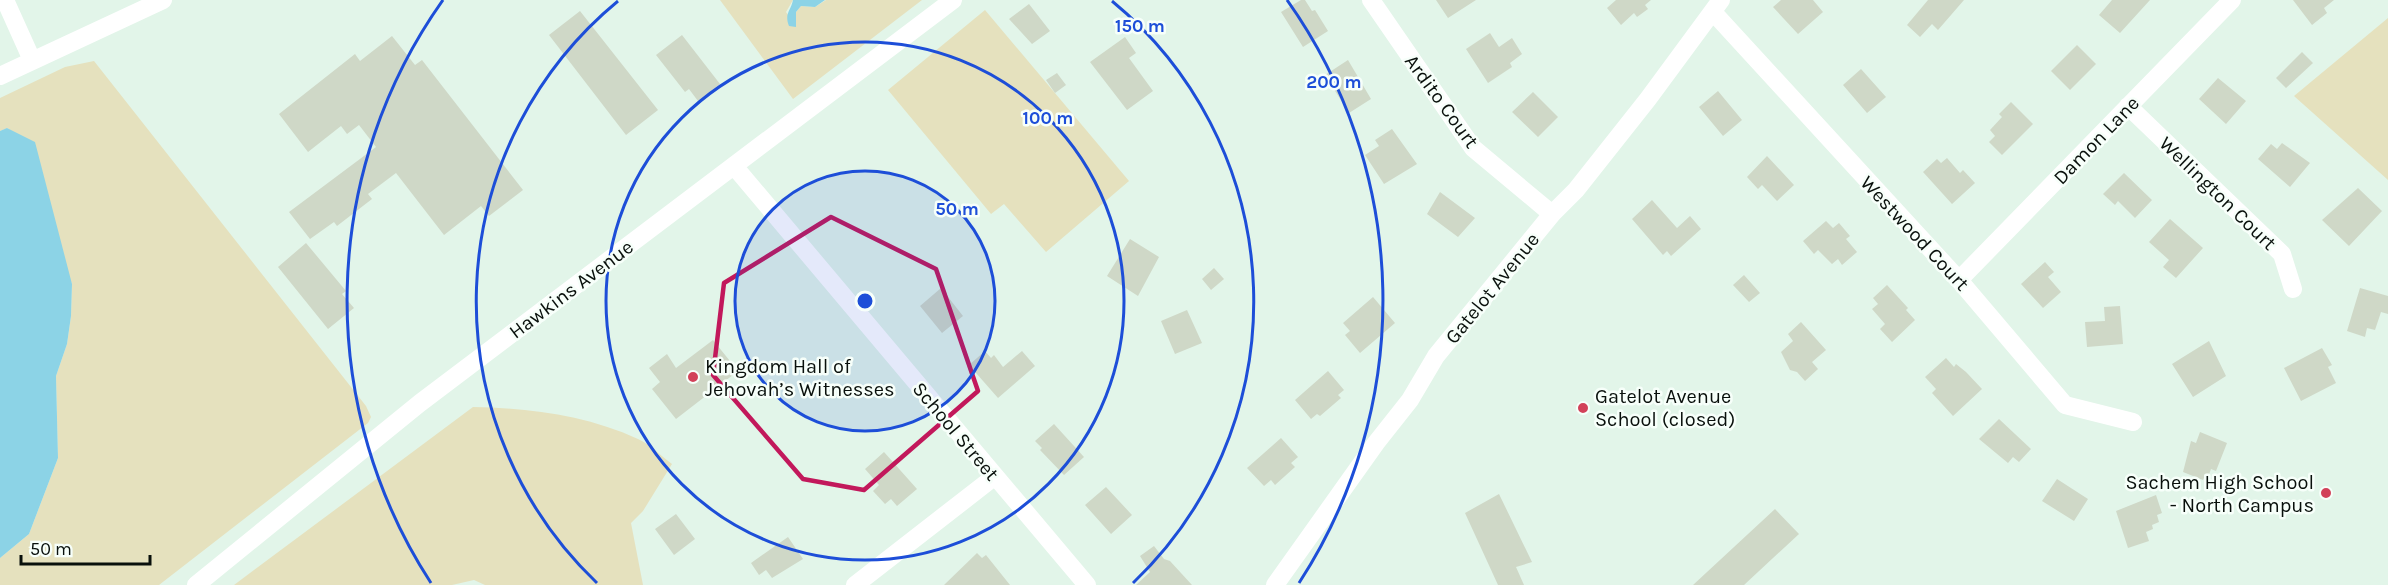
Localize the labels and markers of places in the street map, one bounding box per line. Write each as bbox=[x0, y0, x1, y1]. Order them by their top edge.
centre of rings bbox=[855, 291, 875, 311]
place label: Kingdom Hall of Jehovah’s Witnesses bbox=[705, 355, 894, 401]
marker: Kingdom Hall of Jehovah’s Witnesses bbox=[686, 370, 700, 384]
place label: Gatelot Avenue School (closed) bbox=[1595, 385, 1735, 431]
marker: Gatelot Avenue School (closed) bbox=[1576, 401, 1590, 415]
place label: Sachem High School - North Campus bbox=[2125, 471, 2314, 517]
marker: Sachem High School - North Campus bbox=[2319, 486, 2333, 500]

